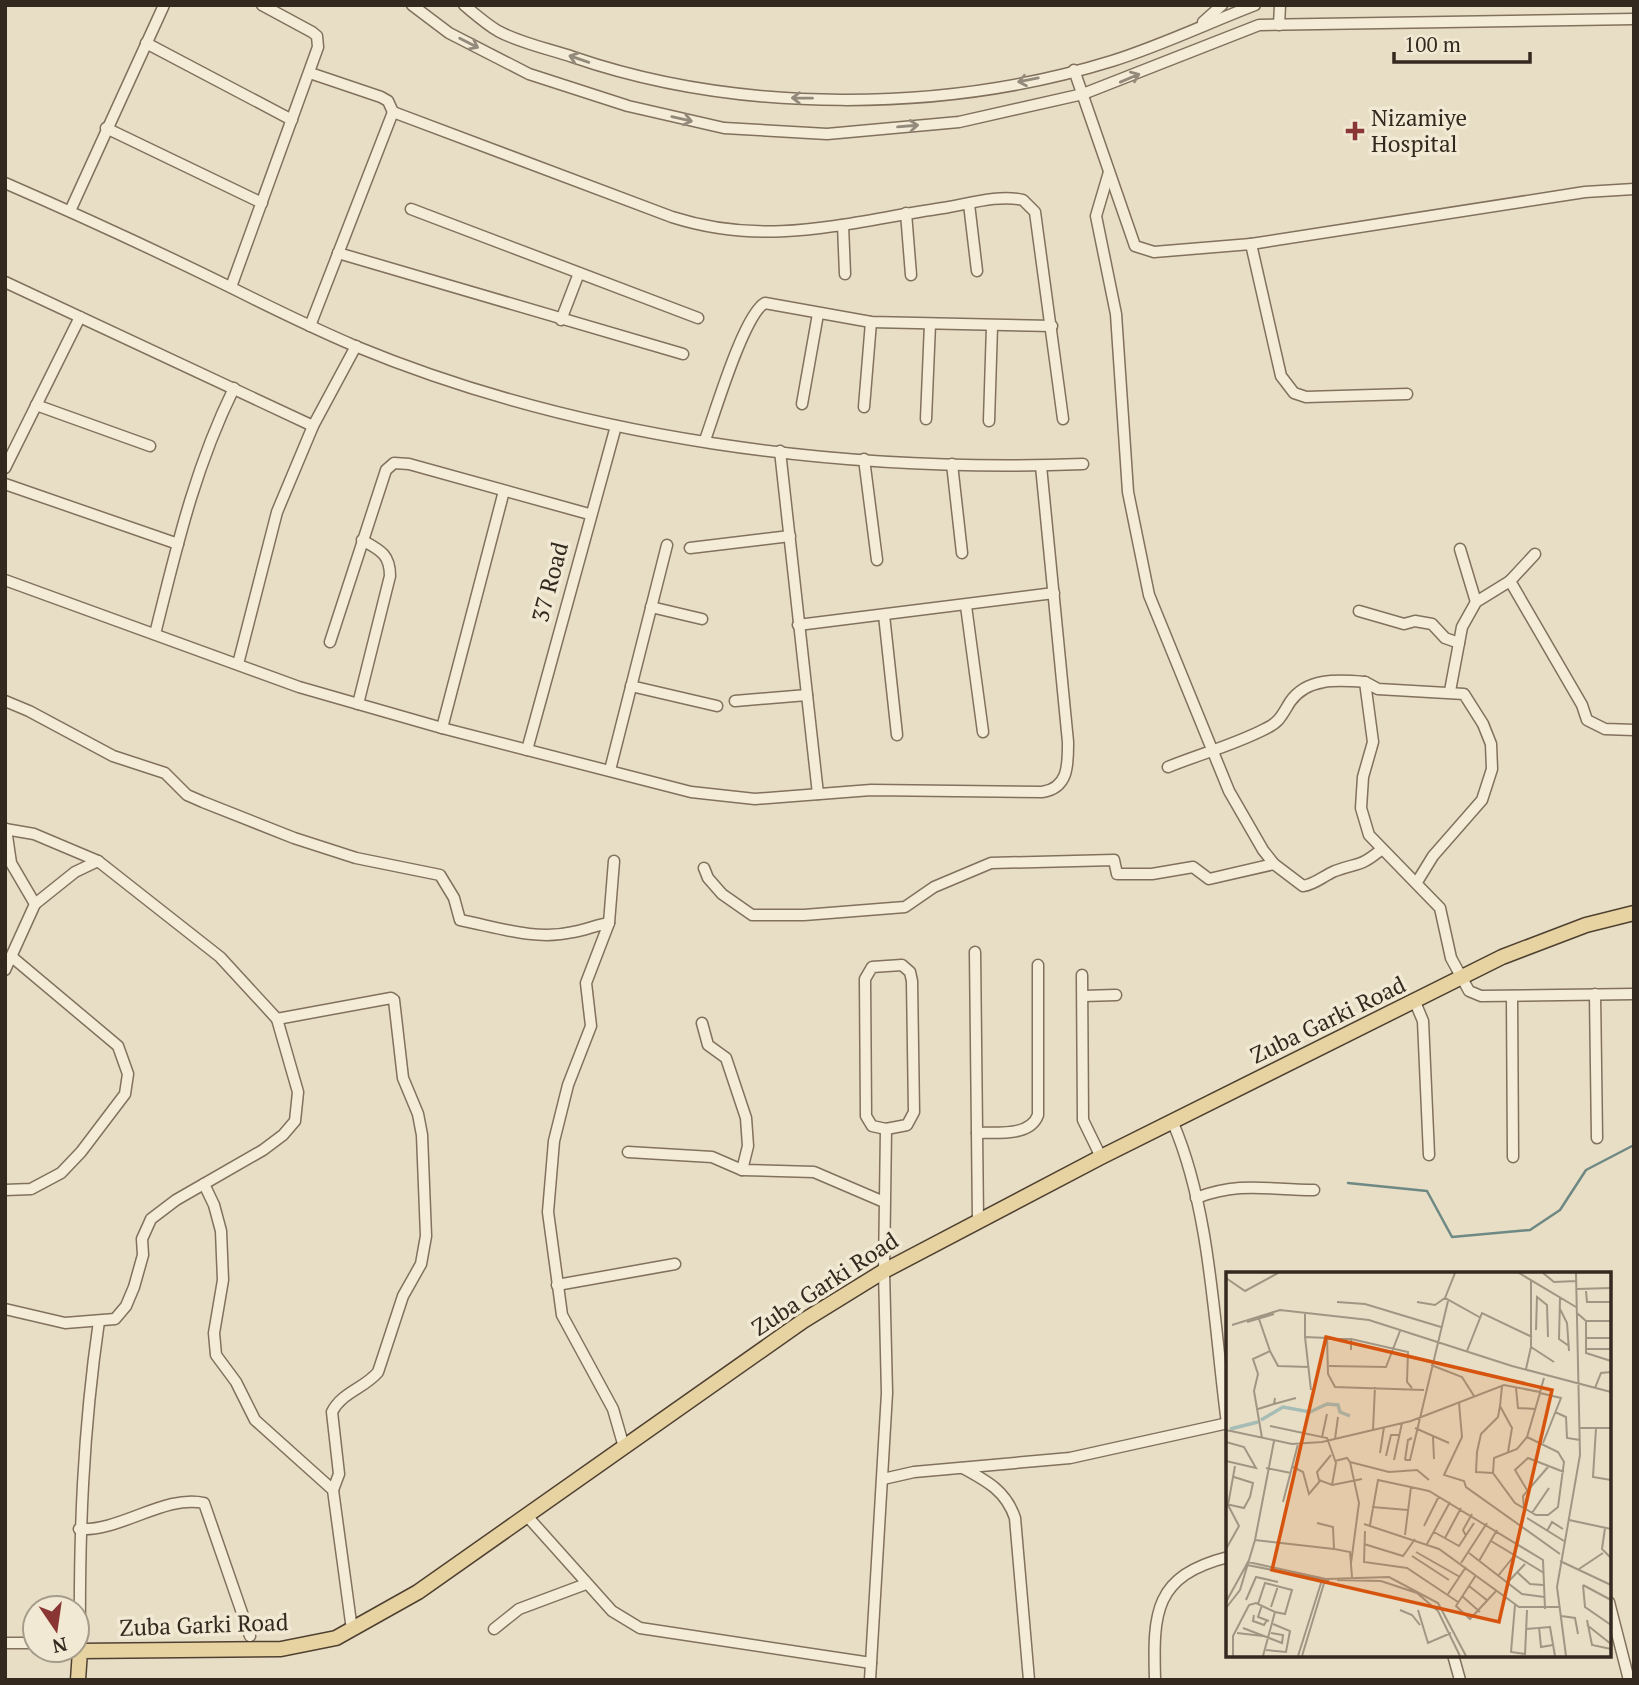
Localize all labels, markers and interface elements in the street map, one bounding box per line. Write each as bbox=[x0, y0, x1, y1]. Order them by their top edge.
scale bar bbox=[1394, 21, 1530, 65]
text: 100 m bbox=[1404, 30, 1461, 58]
one-way arrow bbox=[458, 37, 479, 51]
one-way arrow bbox=[568, 52, 590, 65]
one-way arrow bbox=[1118, 70, 1140, 83]
one-way arrow bbox=[1017, 74, 1040, 88]
one-way arrow bbox=[791, 91, 814, 105]
place label: Nizamiye Hospital bbox=[1371, 102, 1467, 159]
one-way arrow bbox=[670, 112, 693, 126]
one-way arrow bbox=[897, 119, 919, 132]
marker: Nizamiye Hospital bbox=[1345, 121, 1365, 141]
street label: 37 Road bbox=[524, 538, 575, 625]
street label: Zuba Garki Road bbox=[1245, 968, 1411, 1071]
street label: Zuba Garki Road bbox=[745, 1224, 904, 1343]
inset map bbox=[1226, 1272, 1611, 1657]
north arrow bbox=[21, 1594, 91, 1664]
street label: Zuba Garki Road bbox=[119, 1606, 289, 1643]
text: N bbox=[50, 1632, 70, 1660]

